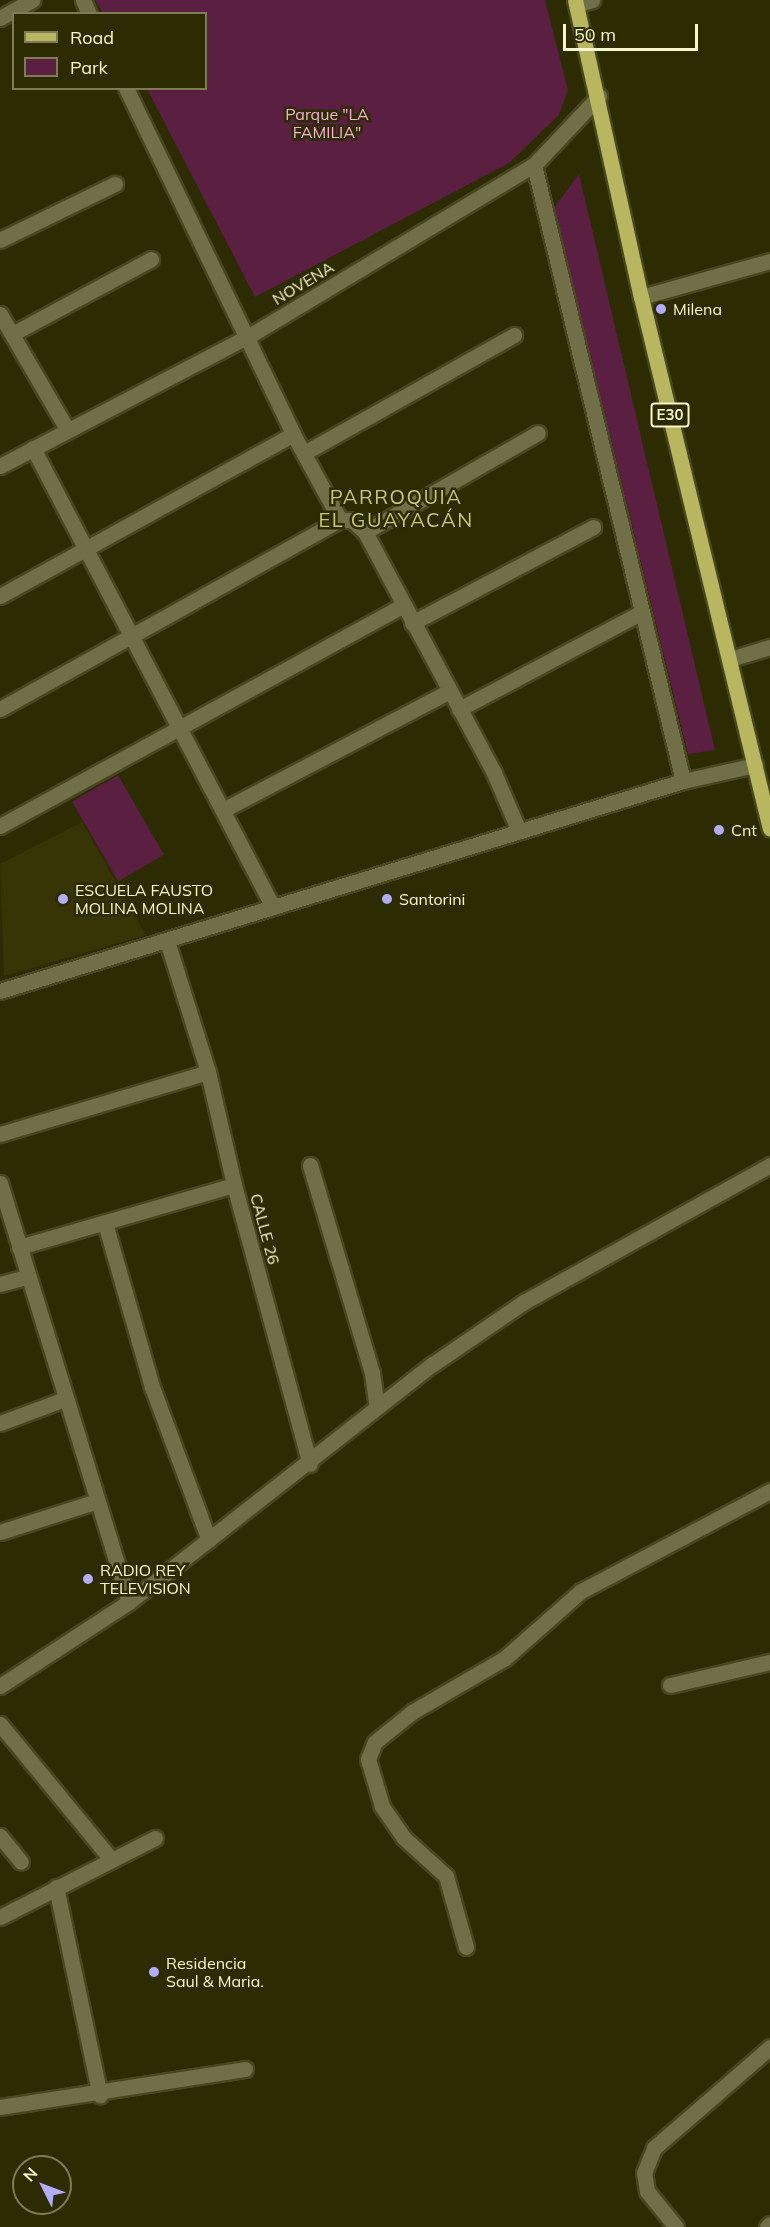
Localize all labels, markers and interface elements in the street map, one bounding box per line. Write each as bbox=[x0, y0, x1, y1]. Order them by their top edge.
legend bbox=[12, 12, 207, 90]
scale bar bbox=[566, 12, 701, 50]
text: 50 m bbox=[574, 23, 616, 46]
text: Road bbox=[70, 26, 114, 49]
text: Park bbox=[70, 56, 108, 79]
park label: Parque "LA FAMILIA" bbox=[285, 104, 369, 142]
street label: NOVENA bbox=[269, 257, 337, 309]
place label: Milena bbox=[673, 299, 722, 319]
marker: Milena bbox=[654, 302, 668, 316]
road number: E30 bbox=[650, 403, 690, 427]
district label: PARROQUIA EL GUAYACÁN bbox=[318, 484, 474, 531]
place label: Cnt bbox=[731, 820, 757, 840]
marker: Cnt bbox=[712, 823, 726, 837]
place label: ESCUELA FAUSTO MOLINA MOLINA bbox=[75, 880, 213, 918]
place label: Santorini bbox=[399, 889, 465, 909]
marker: ESCUELA FAUSTO MOLINA MOLINA bbox=[56, 892, 70, 906]
marker: Santorini bbox=[380, 892, 394, 906]
street label: CALLE 26 bbox=[246, 1191, 284, 1267]
place label: RADIO REY TELEVISION bbox=[100, 1560, 191, 1598]
marker: RADIO REY TELEVISION bbox=[81, 1572, 95, 1586]
place label: Residencia Saul & Maria. bbox=[166, 1953, 264, 1991]
marker: Residencia Saul & Maria. bbox=[147, 1965, 161, 1979]
north arrow bbox=[12, 2155, 72, 2215]
text: N bbox=[19, 2163, 42, 2185]

